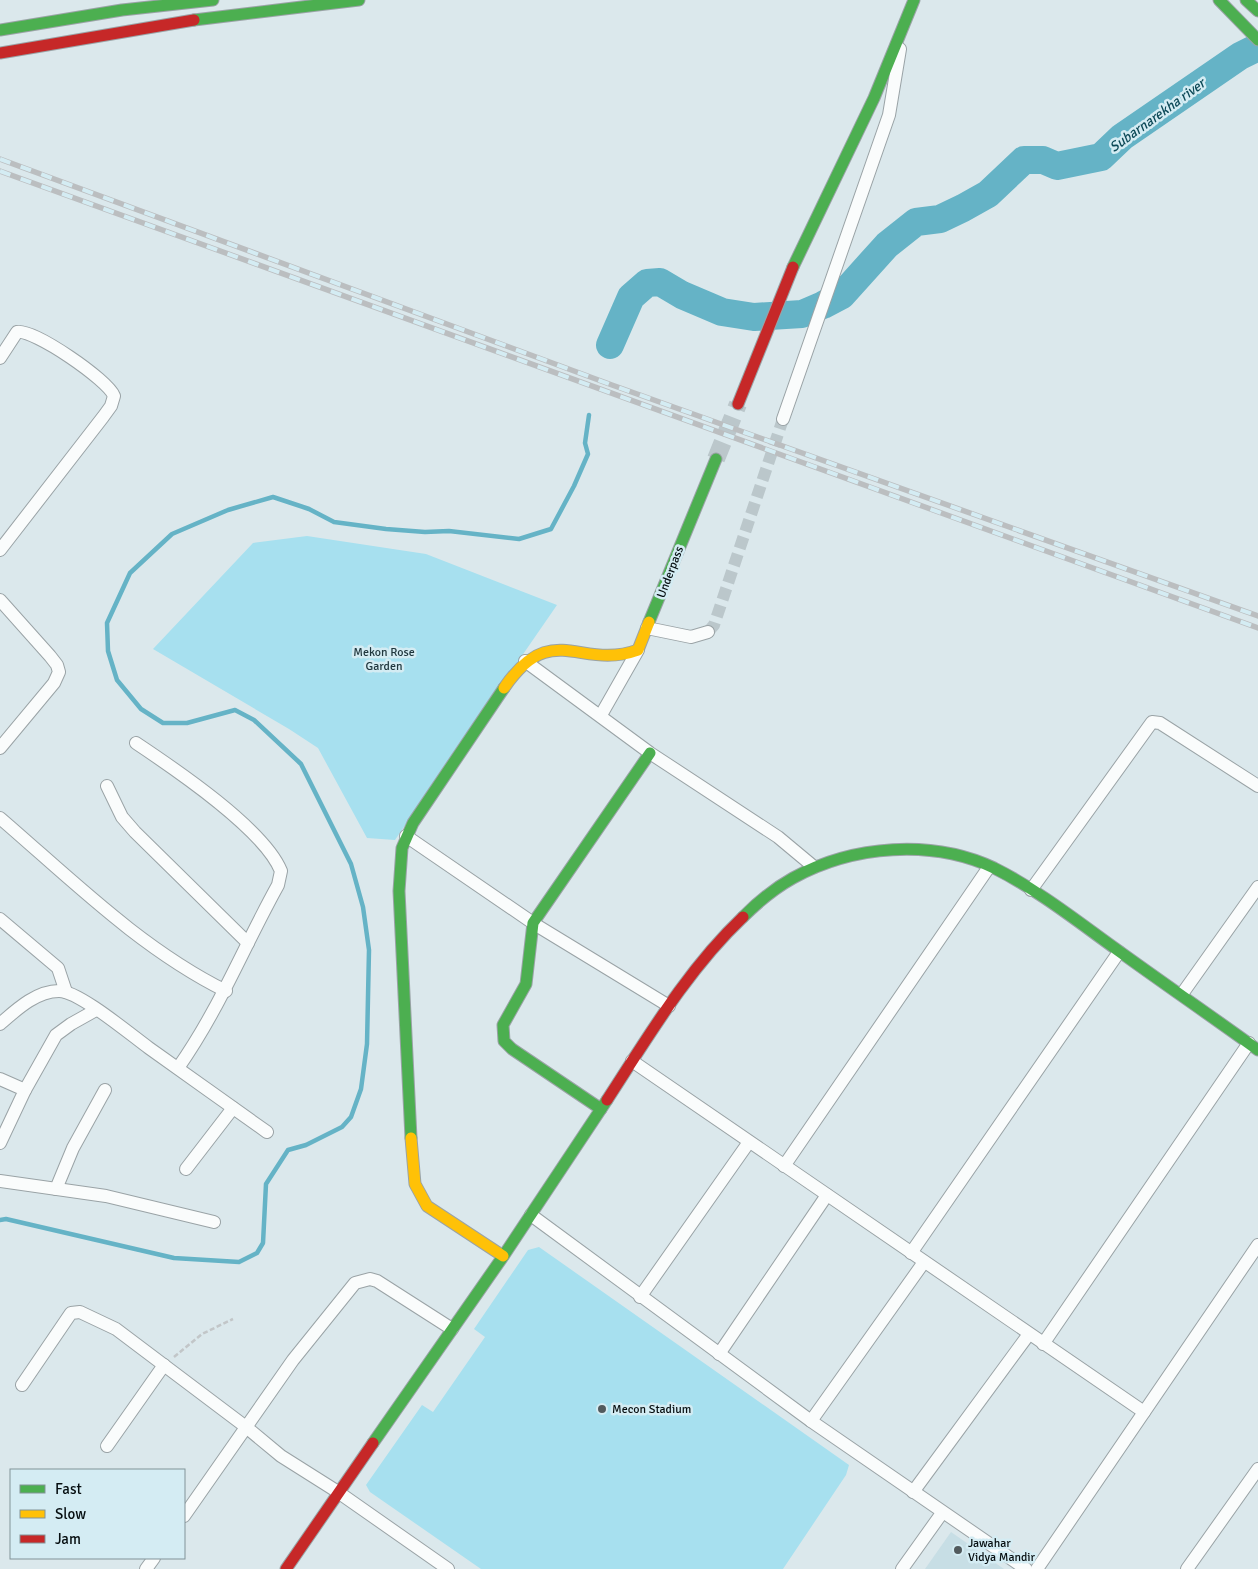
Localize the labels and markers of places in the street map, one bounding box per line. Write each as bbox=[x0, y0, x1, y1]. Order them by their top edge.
place label: Mecon Stadium bbox=[612, 1402, 691, 1417]
marker: Mecon Stadium bbox=[596, 1403, 608, 1415]
place label: Jawahar Vidya Mandir bbox=[968, 1536, 1036, 1565]
marker: Jawahar Vidya Mandir bbox=[952, 1544, 964, 1556]

